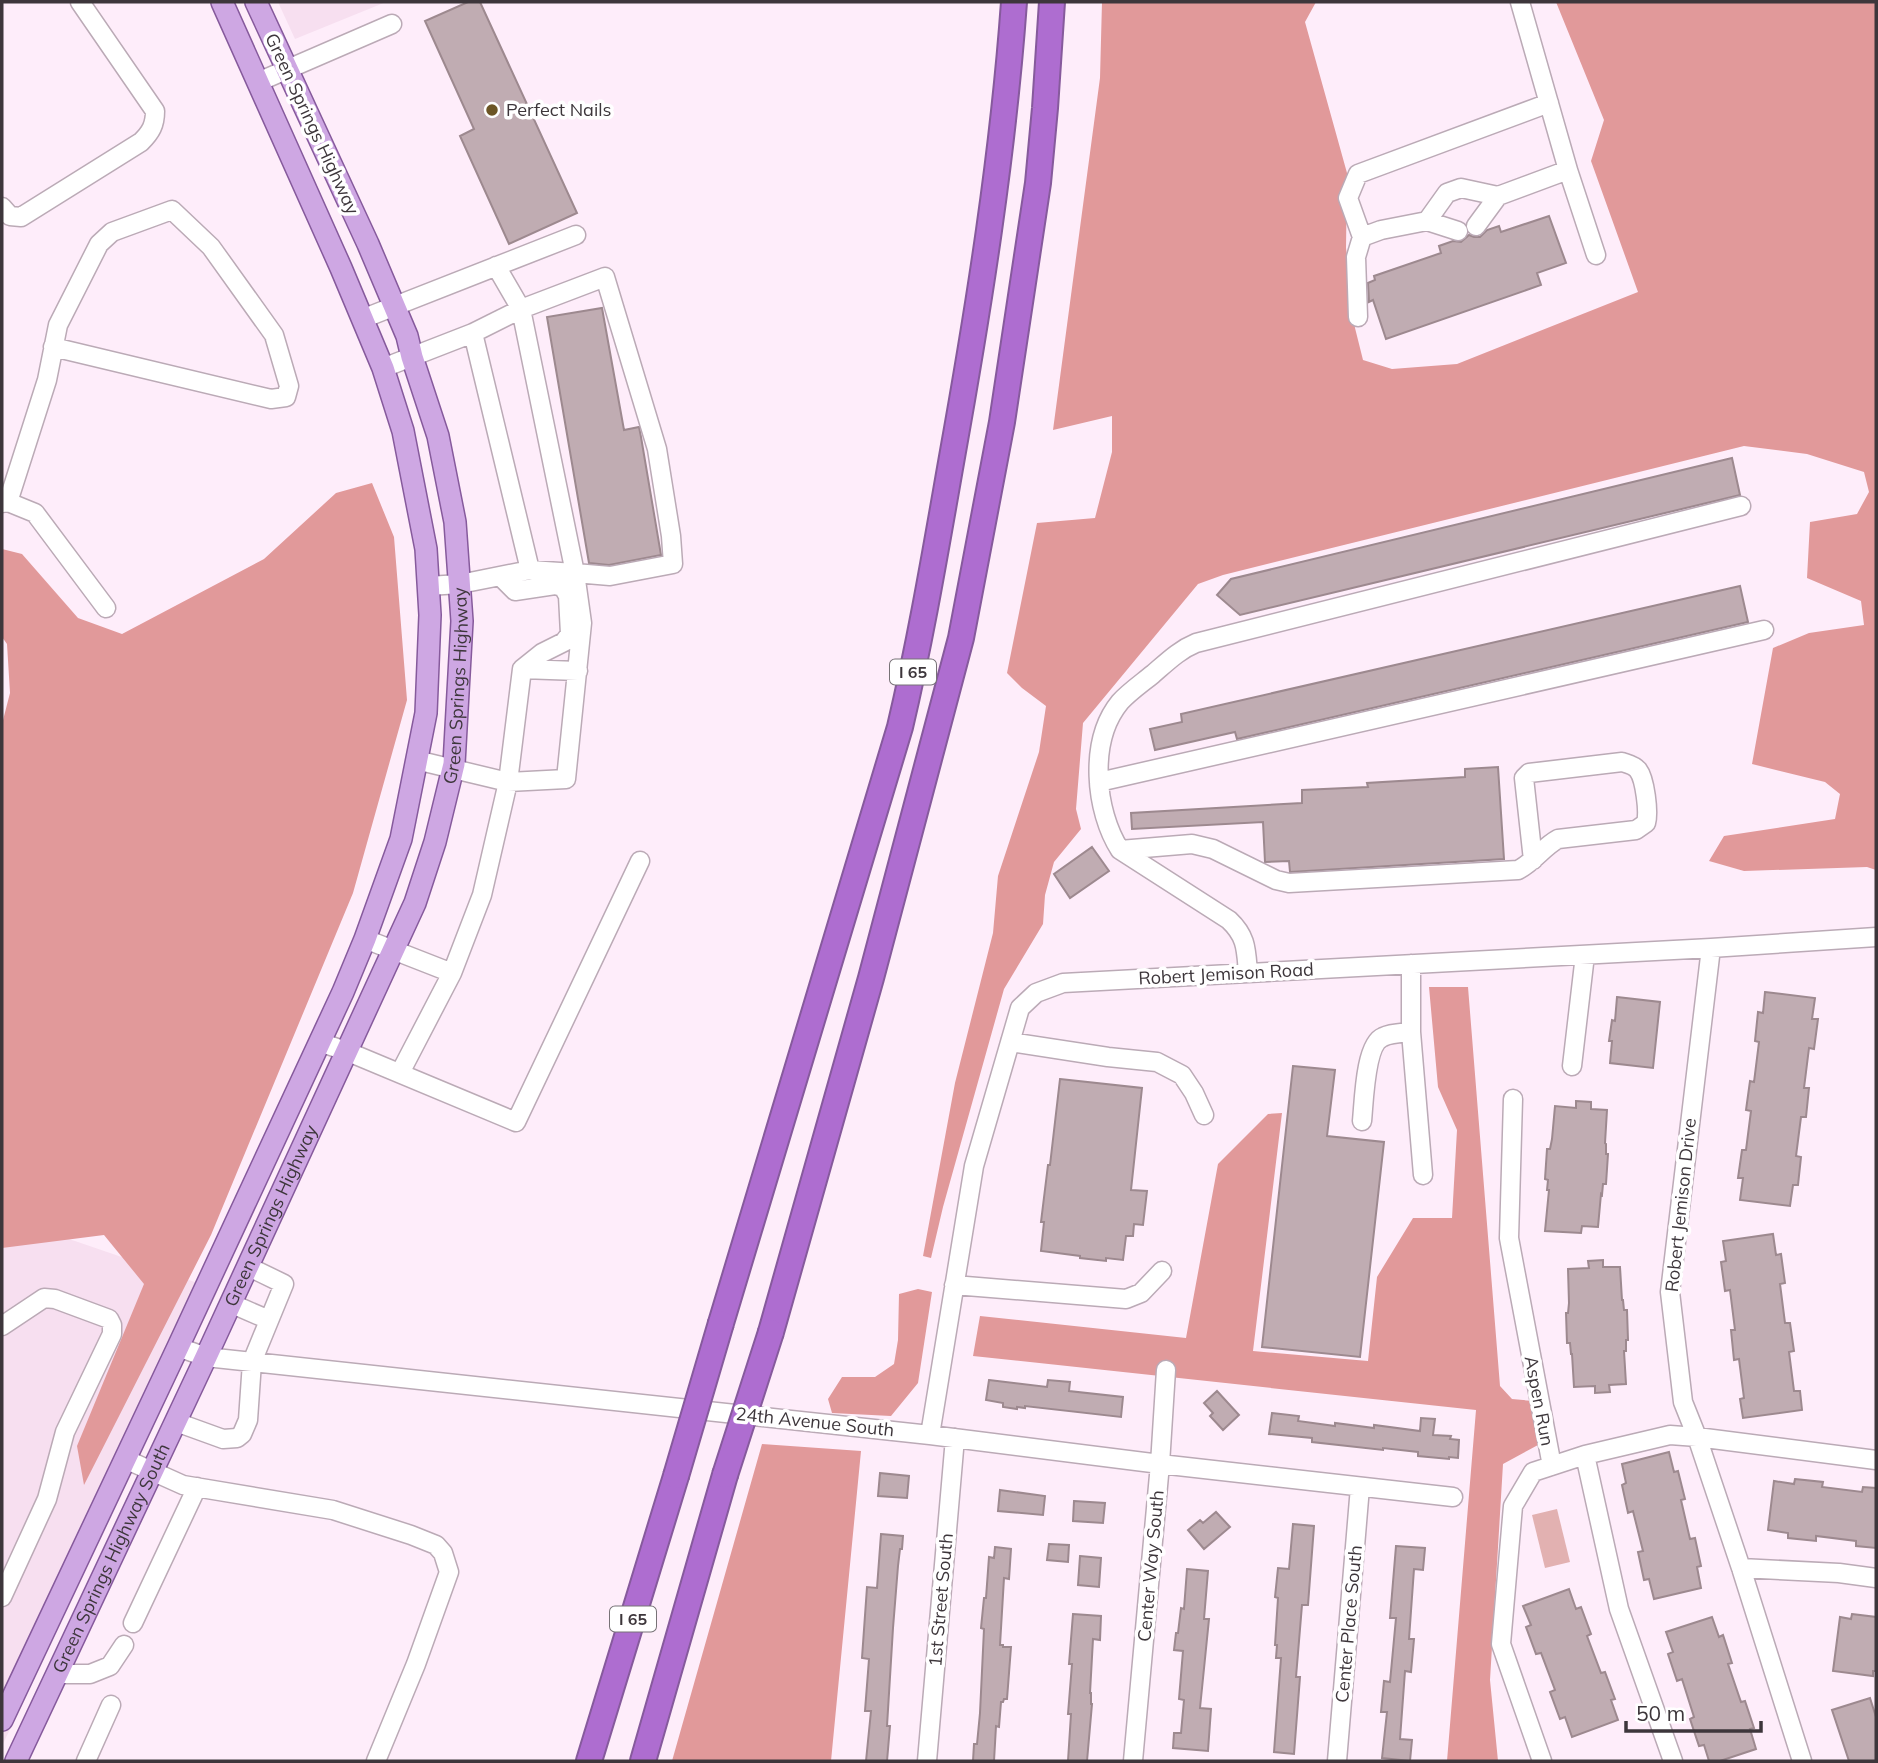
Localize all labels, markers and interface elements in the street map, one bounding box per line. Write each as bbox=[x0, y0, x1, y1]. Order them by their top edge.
street label: Green Springs Highway bbox=[260, 29, 365, 218]
place label: Perfect Nails bbox=[506, 98, 611, 121]
marker: Perfect Nails bbox=[484, 102, 500, 118]
street label: Green Springs Highway bbox=[437, 586, 473, 787]
road number: I 65 bbox=[890, 660, 936, 684]
street label: Robert Jemison Road bbox=[1138, 957, 1314, 990]
street label: Robert Jemison Drive bbox=[1660, 1117, 1701, 1293]
street label: Green Springs Highway bbox=[219, 1121, 323, 1310]
street label: Aspen Run bbox=[1519, 1354, 1559, 1448]
street label: 24th Avenue South bbox=[735, 1402, 895, 1441]
street label: Green Springs Highway South bbox=[47, 1440, 175, 1677]
street label: Center Way South bbox=[1132, 1489, 1169, 1643]
street label: 1st Street South bbox=[923, 1532, 958, 1668]
street label: Center Place South bbox=[1330, 1544, 1367, 1704]
road number: I 65 bbox=[610, 1606, 656, 1632]
scale bar bbox=[1626, 1690, 1761, 1734]
text: 50 m bbox=[1636, 1700, 1685, 1726]

